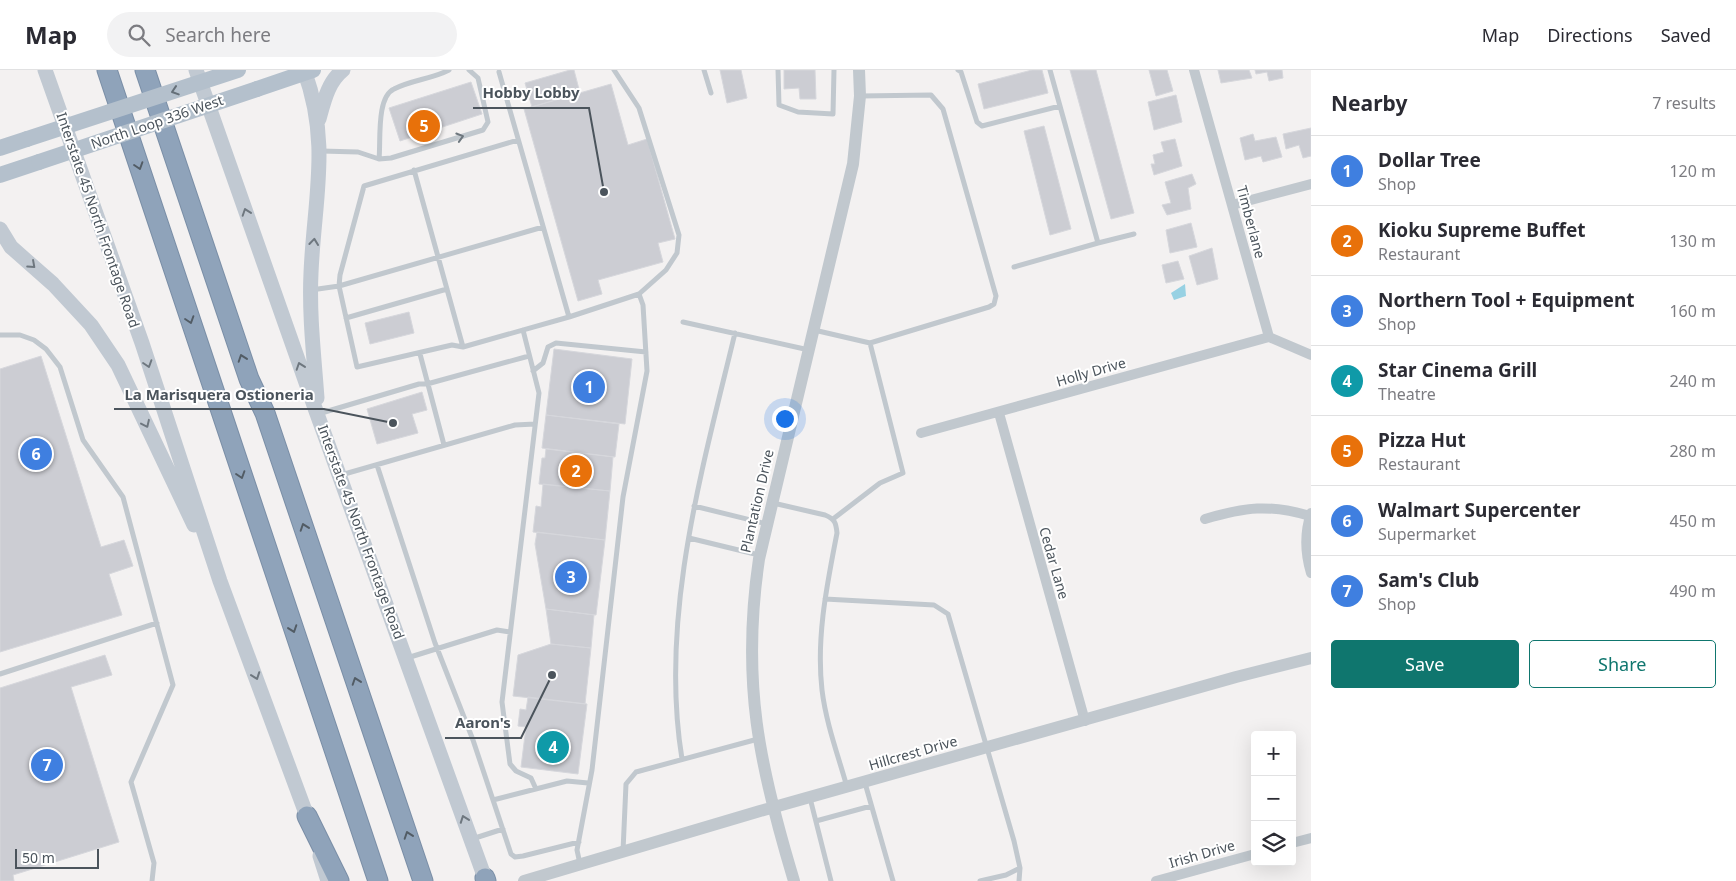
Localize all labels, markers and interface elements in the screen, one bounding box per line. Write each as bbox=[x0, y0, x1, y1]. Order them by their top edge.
search box bbox=[107, 12, 457, 57]
text: Map bbox=[25, 18, 77, 51]
icon: search bbox=[125, 21, 153, 49]
text: Search here bbox=[165, 22, 271, 48]
text: Map bbox=[1482, 23, 1519, 47]
text: Directions bbox=[1547, 23, 1633, 47]
text: Saved bbox=[1661, 23, 1711, 47]
callout: Hobby Lobby bbox=[473, 78, 589, 108]
text: Hobby Lobby bbox=[483, 82, 580, 102]
one-way arrow bbox=[171, 85, 179, 95]
text: Nearby bbox=[1331, 89, 1407, 117]
street label: North Loop 336 West bbox=[88, 90, 226, 153]
text: 7 results bbox=[1652, 92, 1716, 114]
pin: 5 bbox=[408, 107, 440, 145]
street label: Interstate 45 North Frontage Road bbox=[53, 110, 144, 330]
one-way arrow bbox=[455, 133, 463, 143]
text: Dollar Tree bbox=[1378, 147, 1481, 173]
text: 1 bbox=[1342, 160, 1352, 182]
text: 120 m bbox=[1669, 160, 1716, 182]
one-way arrow bbox=[133, 161, 143, 170]
text: Shop bbox=[1378, 173, 1416, 195]
street label: Timberlane bbox=[1233, 183, 1270, 261]
one-way arrow bbox=[242, 209, 252, 217]
text: Kioku Supreme Buffet bbox=[1378, 217, 1586, 243]
text: 2 bbox=[1342, 230, 1352, 252]
text: 130 m bbox=[1669, 230, 1716, 252]
one-way arrow bbox=[308, 237, 319, 245]
text: Restaurant bbox=[1378, 243, 1460, 265]
one-way arrow bbox=[26, 260, 35, 269]
text: Northern Tool + Equipment bbox=[1378, 287, 1634, 313]
text: 3 bbox=[1342, 300, 1352, 322]
text: 160 m bbox=[1669, 300, 1716, 322]
text: Shop bbox=[1378, 313, 1416, 335]
one-way arrow bbox=[184, 316, 194, 324]
street label: Holly Drive bbox=[1054, 353, 1128, 391]
one-way arrow bbox=[238, 354, 248, 363]
text: Star Cinema Grill bbox=[1378, 357, 1537, 383]
one-way arrow bbox=[143, 359, 153, 367]
one-way arrow bbox=[296, 362, 306, 370]
pin: 1 bbox=[573, 368, 605, 406]
text: 4 bbox=[1342, 370, 1352, 392]
text: 240 m bbox=[1669, 370, 1716, 392]
callout: La Marisquera Ostioneria bbox=[114, 379, 324, 409]
text: Theatre bbox=[1378, 383, 1436, 405]
text: La Marisquera Ostioneria bbox=[124, 384, 314, 404]
your location bbox=[772, 406, 798, 432]
one-way arrow bbox=[139, 419, 150, 428]
street label: Interstate 45 North Frontage Road bbox=[314, 422, 409, 642]
text: Pizza Hut bbox=[1378, 427, 1466, 453]
pin: 6 bbox=[20, 435, 52, 473]
text: 5 bbox=[1342, 440, 1352, 462]
text: 280 m bbox=[1669, 440, 1716, 462]
street label: Plantation Drive bbox=[735, 447, 778, 554]
pin: 2 bbox=[560, 452, 592, 490]
text: Restaurant bbox=[1378, 453, 1460, 475]
one-way arrow bbox=[235, 470, 245, 478]
text: Walmart Supercenter bbox=[1378, 497, 1580, 523]
text: 6 bbox=[1342, 510, 1352, 532]
text: 450 m bbox=[1669, 510, 1716, 532]
one-way arrow bbox=[299, 523, 309, 532]
text: Supermarket bbox=[1378, 523, 1476, 545]
street label: Cedar Lane bbox=[1035, 524, 1074, 601]
pin: 3 bbox=[555, 558, 587, 596]
text: Sam's Club bbox=[1378, 567, 1479, 593]
text: 7 bbox=[1342, 580, 1352, 602]
text: 490 m bbox=[1669, 580, 1716, 602]
text: Shop bbox=[1378, 593, 1416, 615]
one-way arrow bbox=[287, 624, 297, 632]
button: Save bbox=[1331, 640, 1519, 688]
button: Share bbox=[1529, 640, 1716, 688]
one-way arrow bbox=[250, 671, 260, 680]
one-way arrow bbox=[352, 677, 362, 686]
callout: Aaron's bbox=[445, 708, 521, 738]
text: Aaron's bbox=[455, 712, 511, 732]
pin: 4 bbox=[537, 728, 569, 766]
street label: Hillcrest Drive bbox=[866, 731, 959, 774]
map controls bbox=[1251, 731, 1296, 866]
button: + bbox=[1251, 731, 1296, 776]
pin: 7 bbox=[31, 746, 63, 784]
button: − bbox=[1251, 776, 1296, 821]
one-way arrow bbox=[460, 815, 470, 823]
button: layers bbox=[1251, 821, 1296, 866]
one-way arrow bbox=[404, 831, 414, 840]
street label: Irish Drive bbox=[1167, 835, 1237, 872]
scale bar bbox=[15, 846, 99, 869]
text: 50 m bbox=[22, 848, 55, 867]

